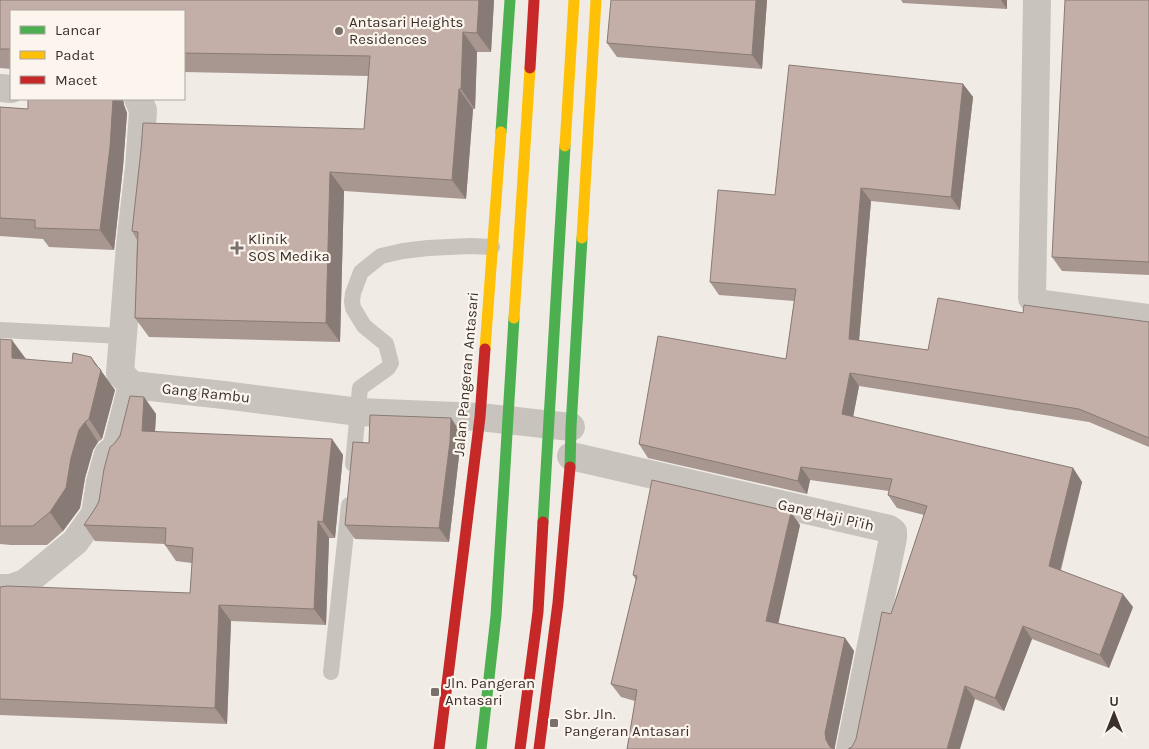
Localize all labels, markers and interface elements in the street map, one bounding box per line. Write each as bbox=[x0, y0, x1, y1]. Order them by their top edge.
legend bbox=[10, 10, 185, 100]
place label: Antasari Heights Residences bbox=[349, 13, 463, 48]
text: Lancar bbox=[55, 21, 101, 39]
marker: Antasari Heights Residences bbox=[333, 25, 345, 37]
text: Padat bbox=[55, 46, 95, 64]
text: Macet bbox=[55, 71, 97, 89]
place label: Klinik SOS Medika bbox=[248, 230, 330, 265]
marker: Klinik SOS Medika bbox=[230, 241, 244, 255]
street label: Jalan Pangeran Antasari bbox=[450, 291, 482, 457]
street label: Gang Rambu bbox=[161, 379, 251, 407]
street label: Gang Haji Pi'ih bbox=[776, 495, 876, 535]
place label: Jln. Pangeran Antasari bbox=[445, 674, 535, 709]
marker: Jln. Pangeran Antasari bbox=[429, 686, 441, 698]
north arrow bbox=[1089, 689, 1139, 739]
text: U bbox=[1109, 693, 1119, 710]
place label: Sbr. Jln. Pangeran Antasari bbox=[564, 705, 690, 740]
marker: Sbr. Jln. Pangeran Antasari bbox=[548, 717, 560, 729]

